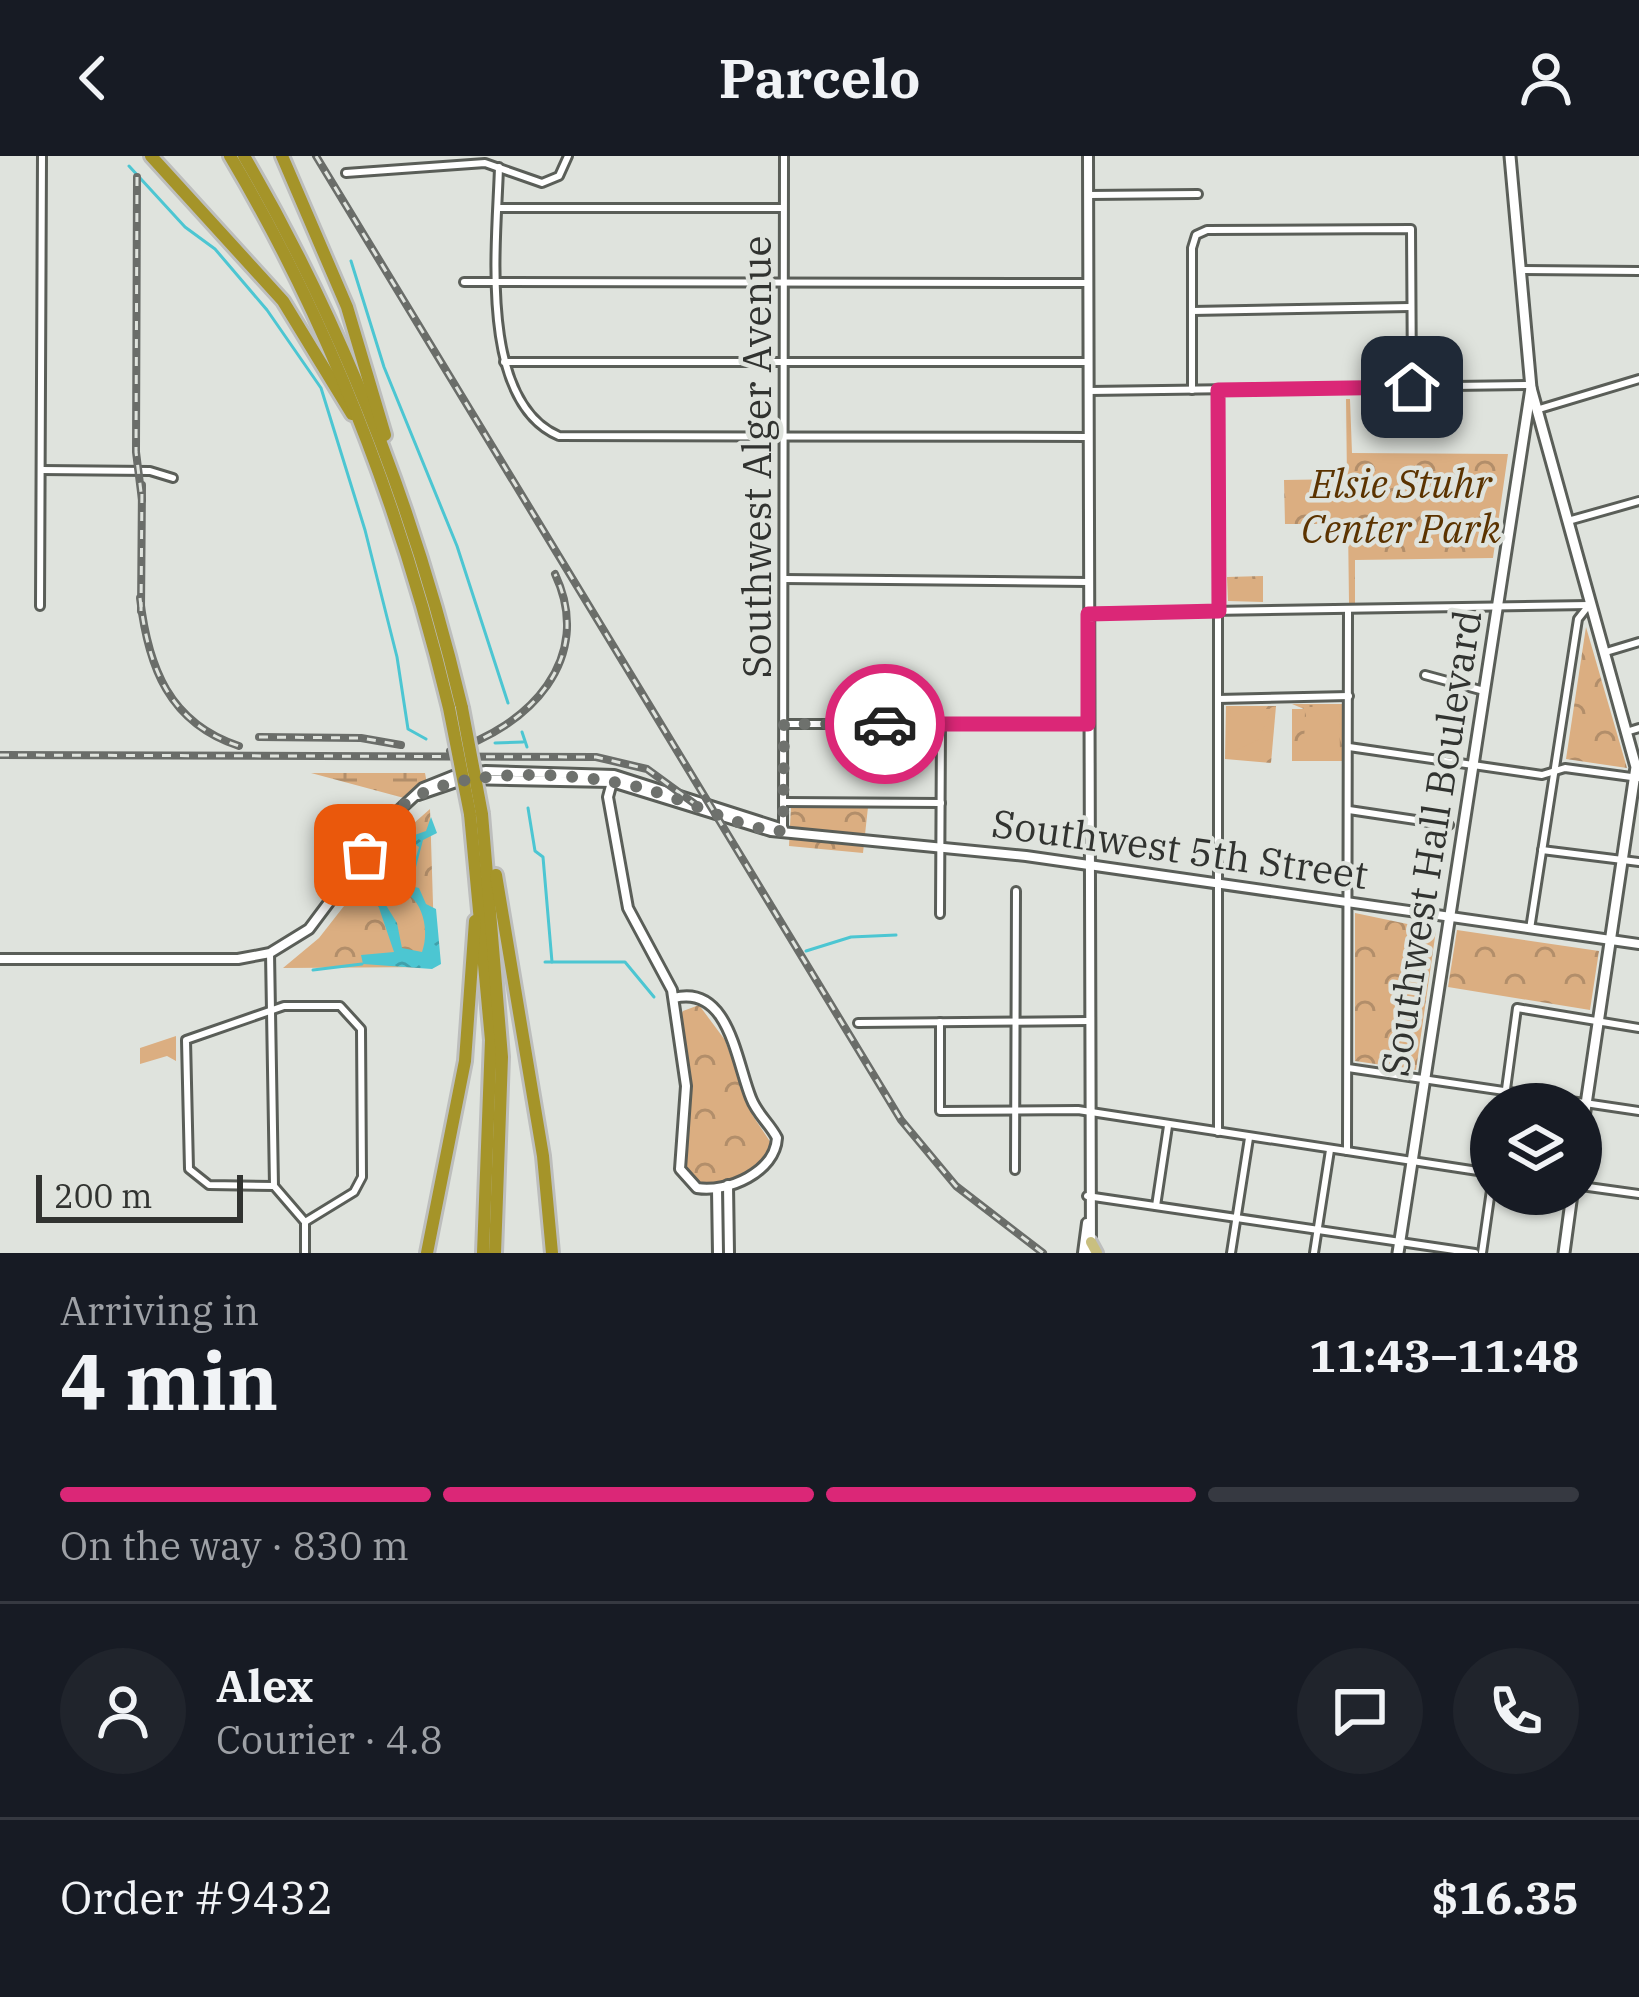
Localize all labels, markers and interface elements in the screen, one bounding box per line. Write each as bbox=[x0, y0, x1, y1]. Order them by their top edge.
text: Parcelo bbox=[719, 43, 920, 113]
icon: back bbox=[60, 45, 126, 111]
icon: person bbox=[1513, 45, 1579, 111]
street label: Southwest Alger Avenue bbox=[731, 236, 782, 678]
pin bbox=[1361, 336, 1463, 438]
icon: home bbox=[1379, 354, 1445, 420]
park label: Elsie Stuhr Center Park bbox=[1301, 458, 1501, 554]
street label: Southwest Hall Boulevard bbox=[1368, 606, 1493, 1080]
courier bbox=[825, 664, 945, 784]
icon: car bbox=[852, 691, 918, 757]
street label: Southwest 5th Street bbox=[989, 797, 1371, 900]
pin bbox=[314, 804, 416, 906]
icon: bag bbox=[332, 822, 398, 888]
map controls bbox=[1470, 1083, 1602, 1215]
button: layers bbox=[1470, 1083, 1602, 1215]
scale bar bbox=[36, 1169, 243, 1222]
text: 200 m bbox=[54, 1174, 153, 1217]
text: Arriving in bbox=[60, 1285, 259, 1336]
text: 11:43–11:48 bbox=[1309, 1326, 1579, 1384]
text: 4 min bbox=[60, 1330, 278, 1431]
text: On the way · 830 m bbox=[60, 1520, 409, 1571]
button: person bbox=[60, 1648, 186, 1774]
button: chat bbox=[1297, 1648, 1423, 1774]
button: phone bbox=[1453, 1648, 1579, 1774]
text: Alex bbox=[216, 1656, 313, 1714]
text: Courier · 4.8 bbox=[216, 1714, 443, 1765]
text: Order #9432 bbox=[60, 1868, 333, 1926]
text: $16.35 bbox=[1432, 1868, 1579, 1926]

